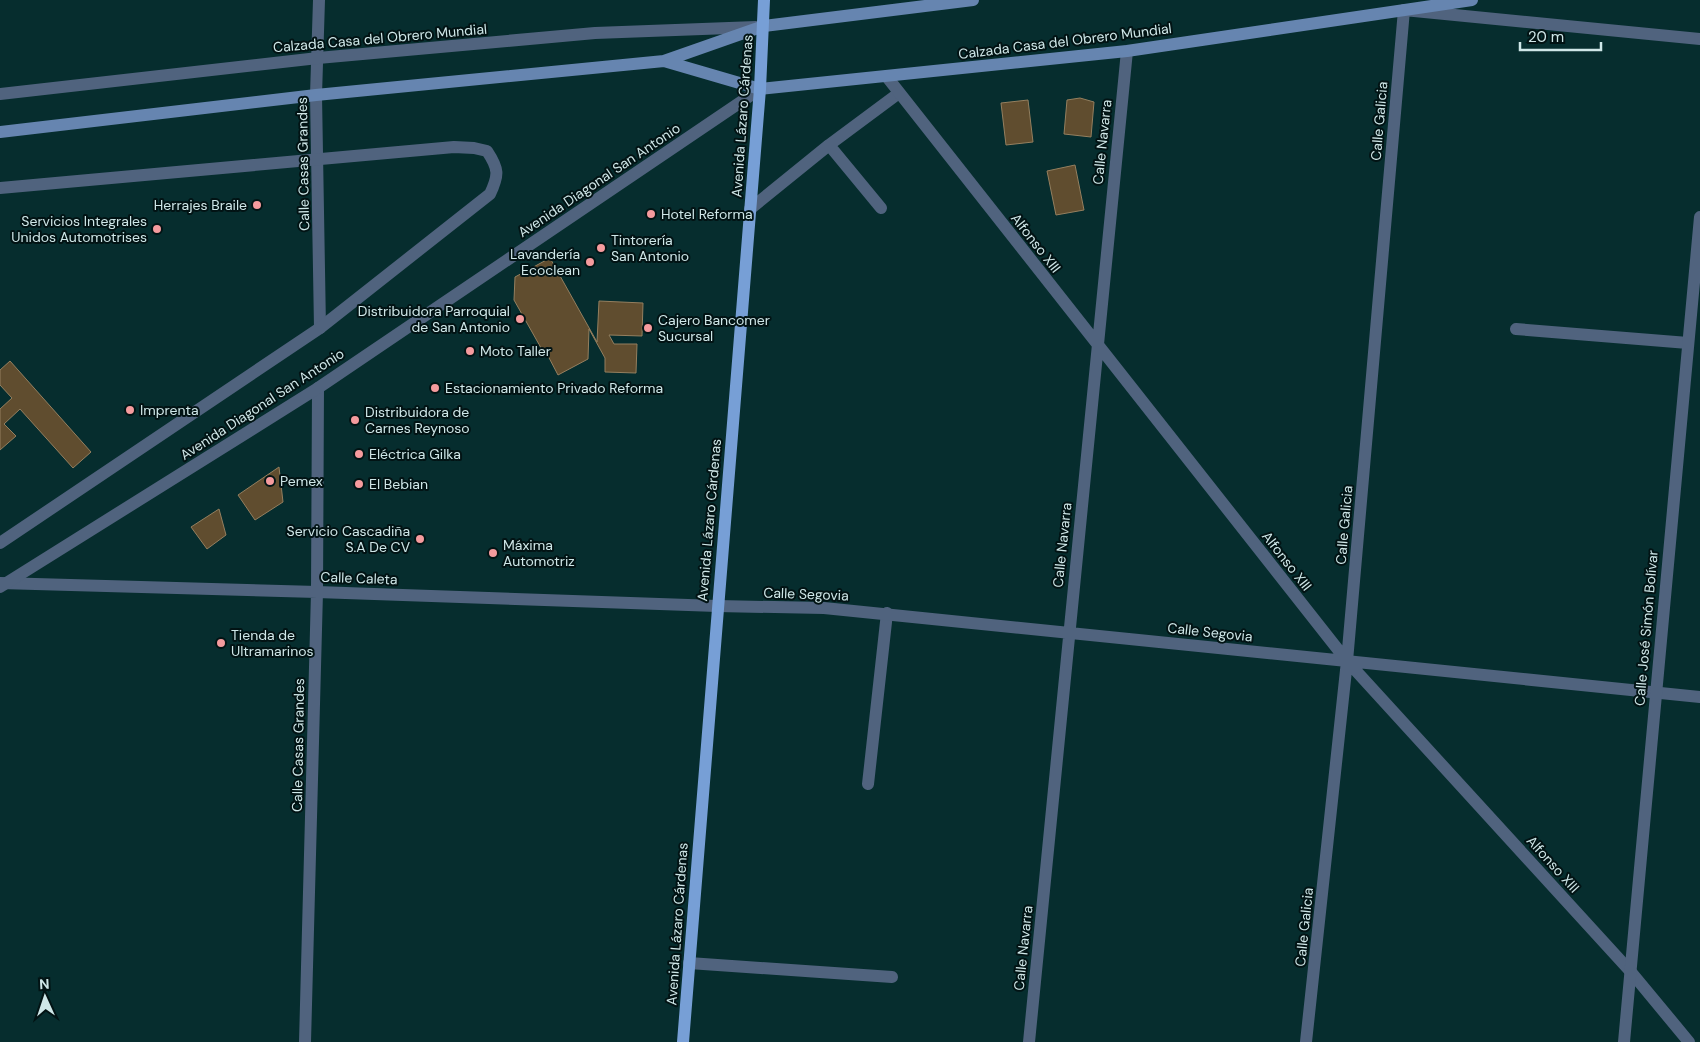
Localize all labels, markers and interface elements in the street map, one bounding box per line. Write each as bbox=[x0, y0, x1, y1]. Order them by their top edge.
street label: Calzada Casa del Obrero Mundial bbox=[957, 19, 1173, 63]
street label: Calzada Casa del Obrero Mundial bbox=[272, 20, 488, 56]
scale bar bbox=[1520, 20, 1601, 52]
text: 20 m bbox=[1528, 27, 1564, 47]
street label: Avenida Lázaro Cárdenas bbox=[727, 34, 757, 198]
street label: Calle Galicia bbox=[1367, 81, 1391, 161]
street label: Calle Casas Grandes bbox=[293, 97, 313, 231]
street label: Calle Navarra bbox=[1089, 99, 1115, 185]
street label: Avenida Diagonal San Antonio bbox=[514, 119, 684, 241]
place label: Herrajes Braile bbox=[154, 196, 247, 214]
marker: Herrajes Braile bbox=[251, 199, 263, 211]
place label: Hotel Reforma bbox=[661, 205, 753, 223]
marker: Hotel Reforma bbox=[645, 208, 657, 220]
street label: Alfonso XIII bbox=[1007, 210, 1065, 276]
place label: Servicios Integrales Unidos Automotrises bbox=[11, 212, 147, 246]
marker: Servicios Integrales Unidos Automotrises bbox=[151, 223, 163, 235]
place label: Tintorería San Antonio bbox=[611, 231, 689, 265]
marker: Tintorería San Antonio bbox=[595, 242, 607, 254]
place label: Lavandería Ecoclean bbox=[510, 245, 580, 279]
marker: Lavandería Ecoclean bbox=[584, 256, 596, 268]
place label: Distribuidora Parroquial de San Antonio bbox=[358, 302, 510, 336]
place label: Cajero Bancomer Sucursal bbox=[658, 311, 770, 345]
marker: Distribuidora Parroquial de San Antonio bbox=[514, 313, 526, 325]
marker: Cajero Bancomer Sucursal bbox=[642, 322, 654, 334]
place label: Moto Taller bbox=[480, 342, 551, 360]
street label: Avenida Diagonal San Antonio bbox=[177, 344, 347, 464]
marker: Moto Taller bbox=[464, 345, 476, 357]
place label: Estacionamiento Privado Reforma bbox=[445, 379, 663, 397]
marker: Estacionamiento Privado Reforma bbox=[429, 382, 441, 394]
place label: Imprenta bbox=[140, 401, 199, 419]
place label: Distribuidora de Carnes Reynoso bbox=[365, 403, 470, 437]
marker: Imprenta bbox=[124, 404, 136, 416]
marker: Distribuidora de Carnes Reynoso bbox=[349, 414, 361, 426]
street label: Avenida Lázaro Cárdenas bbox=[693, 438, 725, 602]
place label: Eléctrica Gilka bbox=[369, 445, 461, 463]
marker: Eléctrica Gilka bbox=[353, 448, 365, 460]
place label: Pemex bbox=[280, 472, 323, 490]
marker: Pemex bbox=[264, 475, 276, 487]
place label: El Bebian bbox=[369, 475, 428, 493]
marker: El Bebian bbox=[353, 478, 365, 490]
street label: Calle Galicia bbox=[1332, 485, 1356, 565]
street label: Calle Navarra bbox=[1049, 502, 1075, 588]
place label: Servicio Cascadiña S.A De CV bbox=[287, 522, 411, 556]
street label: Alfonso XIII bbox=[1258, 528, 1316, 594]
marker: Servicio Cascadiña S.A De CV bbox=[414, 533, 426, 545]
place label: Máxima Automotriz bbox=[503, 536, 575, 570]
marker: Máxima Automotriz bbox=[487, 547, 499, 559]
street label: Calle José Simón Bolívar bbox=[1630, 549, 1662, 707]
street label: Calle Caleta bbox=[320, 568, 398, 588]
street label: Calle Segovia bbox=[763, 584, 849, 604]
street label: Calle Segovia bbox=[1167, 619, 1253, 645]
place label: Tienda de Ultramarinos bbox=[231, 626, 314, 660]
marker: Tienda de Ultramarinos bbox=[215, 637, 227, 649]
street label: Calle Casas Grandes bbox=[288, 678, 308, 812]
street label: Alfonso XIII bbox=[1523, 832, 1583, 896]
street label: Avenida Lázaro Cárdenas bbox=[662, 842, 692, 1006]
street label: Calle Galicia bbox=[1291, 887, 1317, 967]
street label: Calle Navarra bbox=[1010, 905, 1036, 991]
north arrow bbox=[20, 972, 70, 1022]
text: N bbox=[39, 975, 50, 993]

